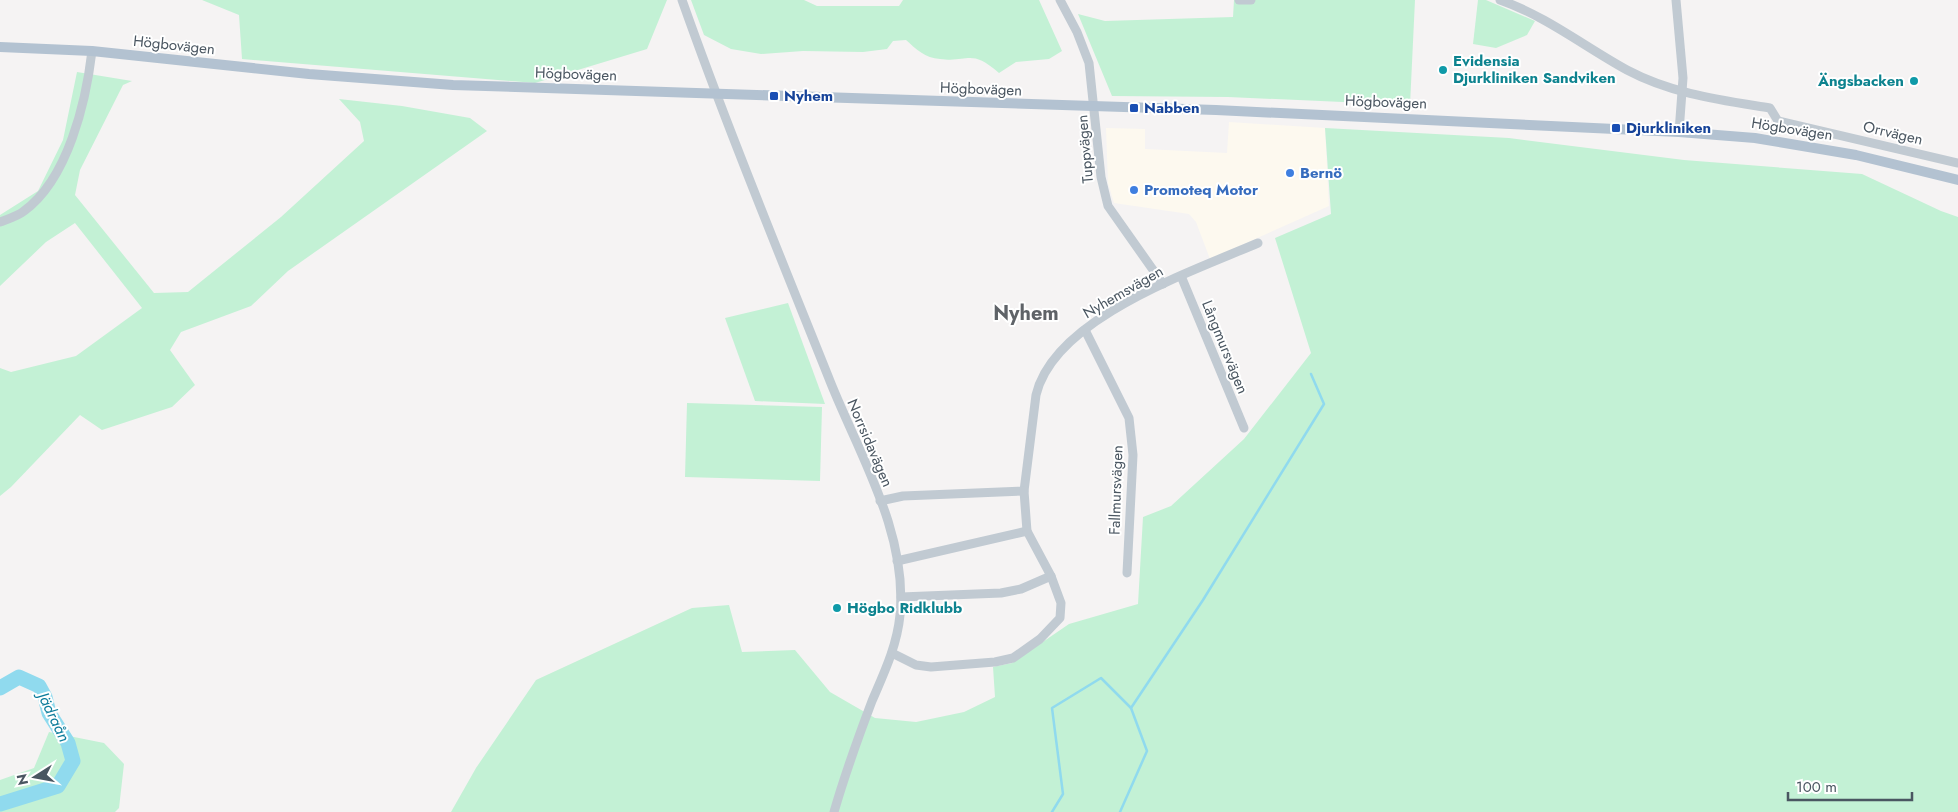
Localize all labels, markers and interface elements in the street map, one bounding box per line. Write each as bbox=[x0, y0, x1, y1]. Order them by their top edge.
street label: Högbovägen bbox=[132, 30, 216, 60]
place label: Evidensia Djurkliniken Sandviken bbox=[1453, 50, 1616, 89]
street label: Högbovägen bbox=[535, 62, 617, 86]
marker: Evidensia Djurkliniken Sandviken bbox=[1437, 64, 1449, 76]
place label: Ängsbacken bbox=[1817, 70, 1904, 92]
marker: Ängsbacken bbox=[1908, 75, 1920, 87]
street label: Högbovägen bbox=[940, 77, 1022, 101]
place label: Nyhem bbox=[784, 85, 833, 107]
marker: Nyhem bbox=[768, 90, 780, 102]
street label: Högbovägen bbox=[1345, 90, 1427, 114]
place label: Nabben bbox=[1144, 97, 1200, 119]
marker: Nabben bbox=[1128, 102, 1140, 114]
street label: Högbovägen bbox=[1750, 112, 1834, 146]
street label: Tuppvägen bbox=[1071, 114, 1099, 184]
street label: Orrvägen bbox=[1861, 115, 1925, 151]
place label: Djurkliniken bbox=[1626, 117, 1711, 139]
marker: Djurkliniken bbox=[1610, 122, 1622, 134]
place label: Bernö bbox=[1300, 162, 1342, 184]
marker: Bernö bbox=[1284, 167, 1296, 179]
place label: Promoteq Motor bbox=[1144, 179, 1259, 201]
marker: Promoteq Motor bbox=[1128, 184, 1140, 196]
street label: Nyhemsvägen bbox=[1079, 260, 1167, 324]
street label: Långmursvägen bbox=[1196, 297, 1254, 397]
district label: Nyhem bbox=[993, 299, 1059, 328]
street label: Norrsidavägen bbox=[842, 396, 898, 490]
street label: Fallmursvägen bbox=[1103, 445, 1129, 535]
place label: Högbo Ridklubb bbox=[847, 597, 962, 619]
marker: Högbo Ridklubb bbox=[831, 602, 843, 614]
water label: Jädraån bbox=[31, 686, 76, 746]
north arrow bbox=[10, 752, 60, 802]
scale bar bbox=[1788, 770, 1912, 802]
text: N bbox=[11, 772, 33, 787]
text: 100 m bbox=[1796, 776, 1837, 798]

